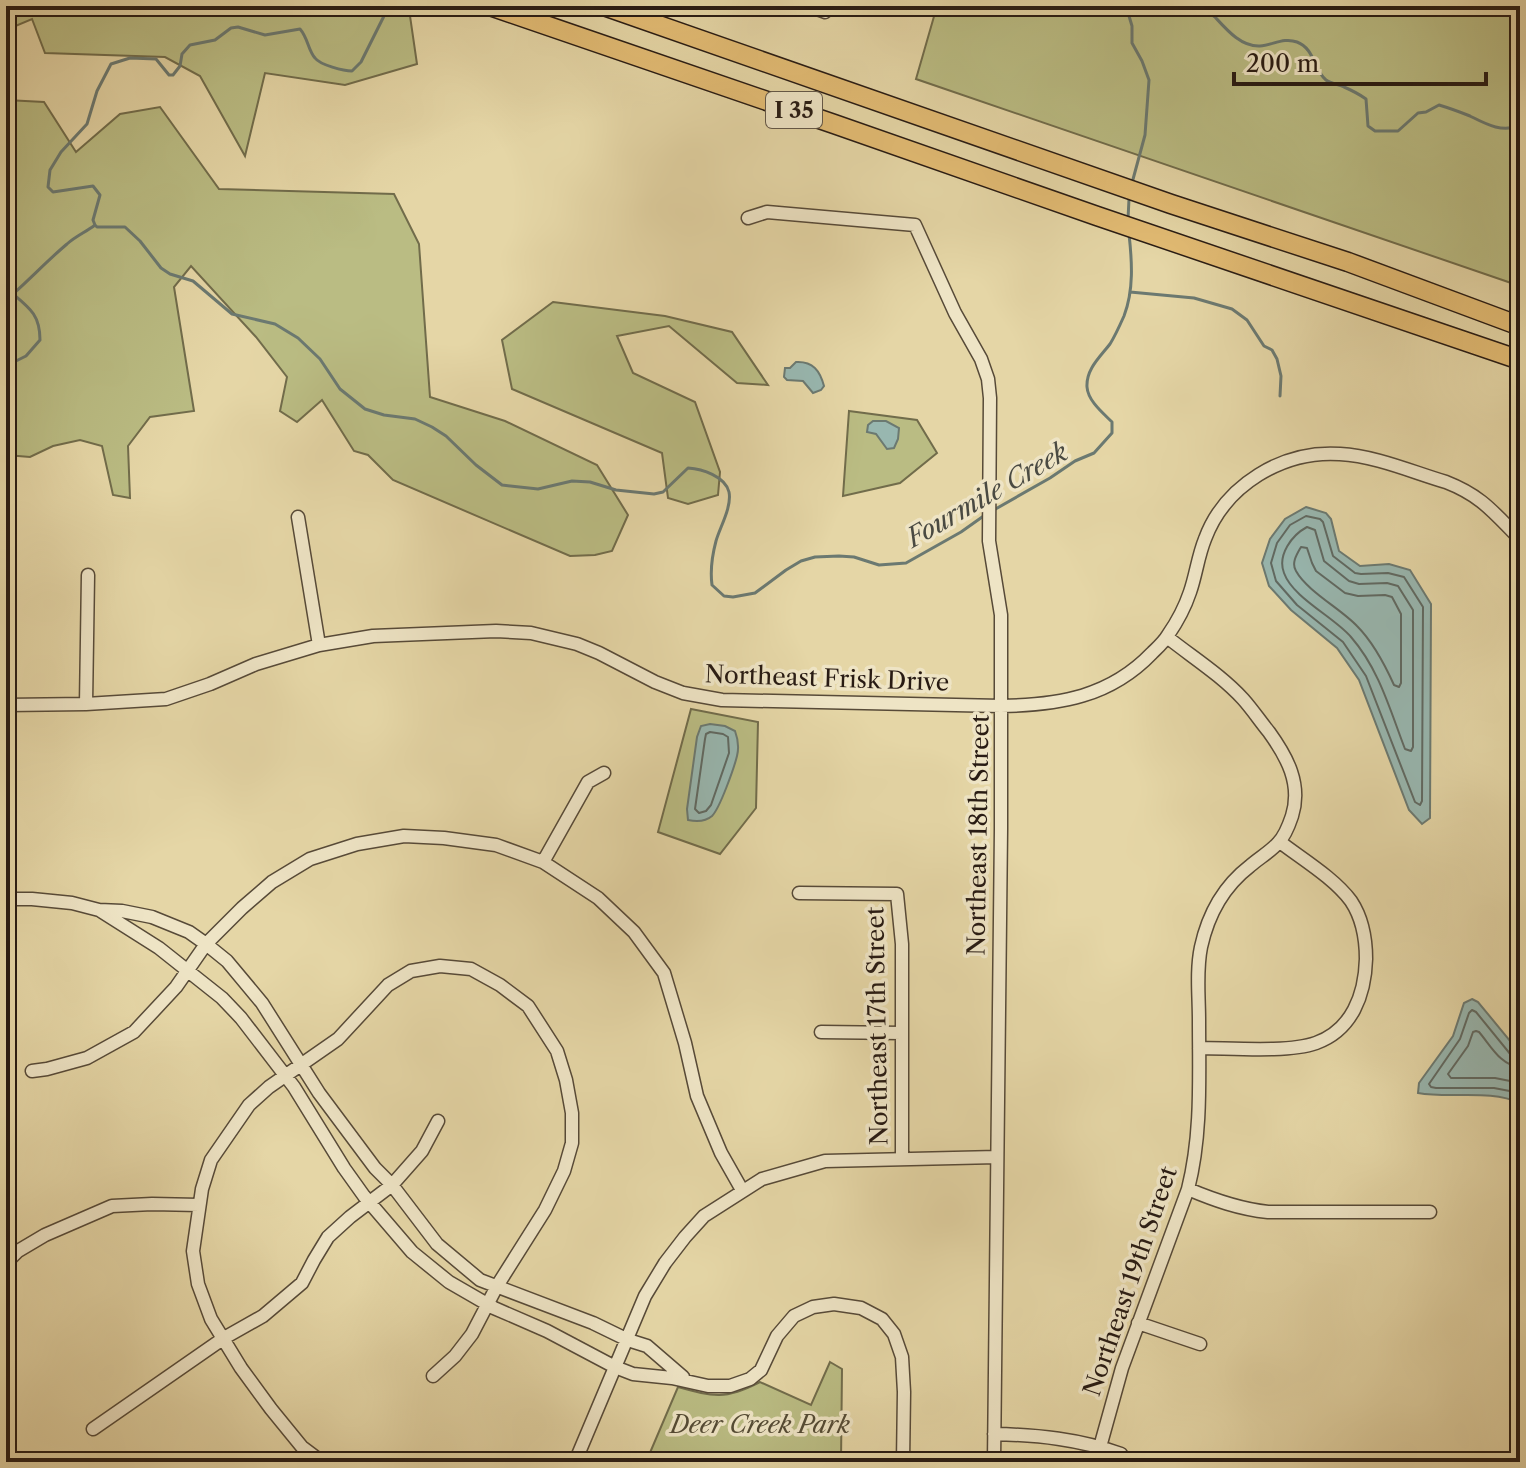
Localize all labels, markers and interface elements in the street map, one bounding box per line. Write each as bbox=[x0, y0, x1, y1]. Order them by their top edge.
scale bar bbox=[1234, 36, 1486, 86]
text: 200 m bbox=[1246, 49, 1319, 78]
road number: I 35 bbox=[766, 92, 822, 128]
water label: Fourmile Creek bbox=[899, 436, 1074, 555]
street label: Northeast Frisk Drive bbox=[704, 659, 950, 697]
street label: Northeast 18th Street bbox=[961, 714, 995, 956]
street label: Northeast 17th Street bbox=[860, 906, 894, 1146]
street label: Northeast 19th Street bbox=[1077, 1162, 1183, 1400]
park label: Deer Creek Park bbox=[668, 1410, 850, 1439]

